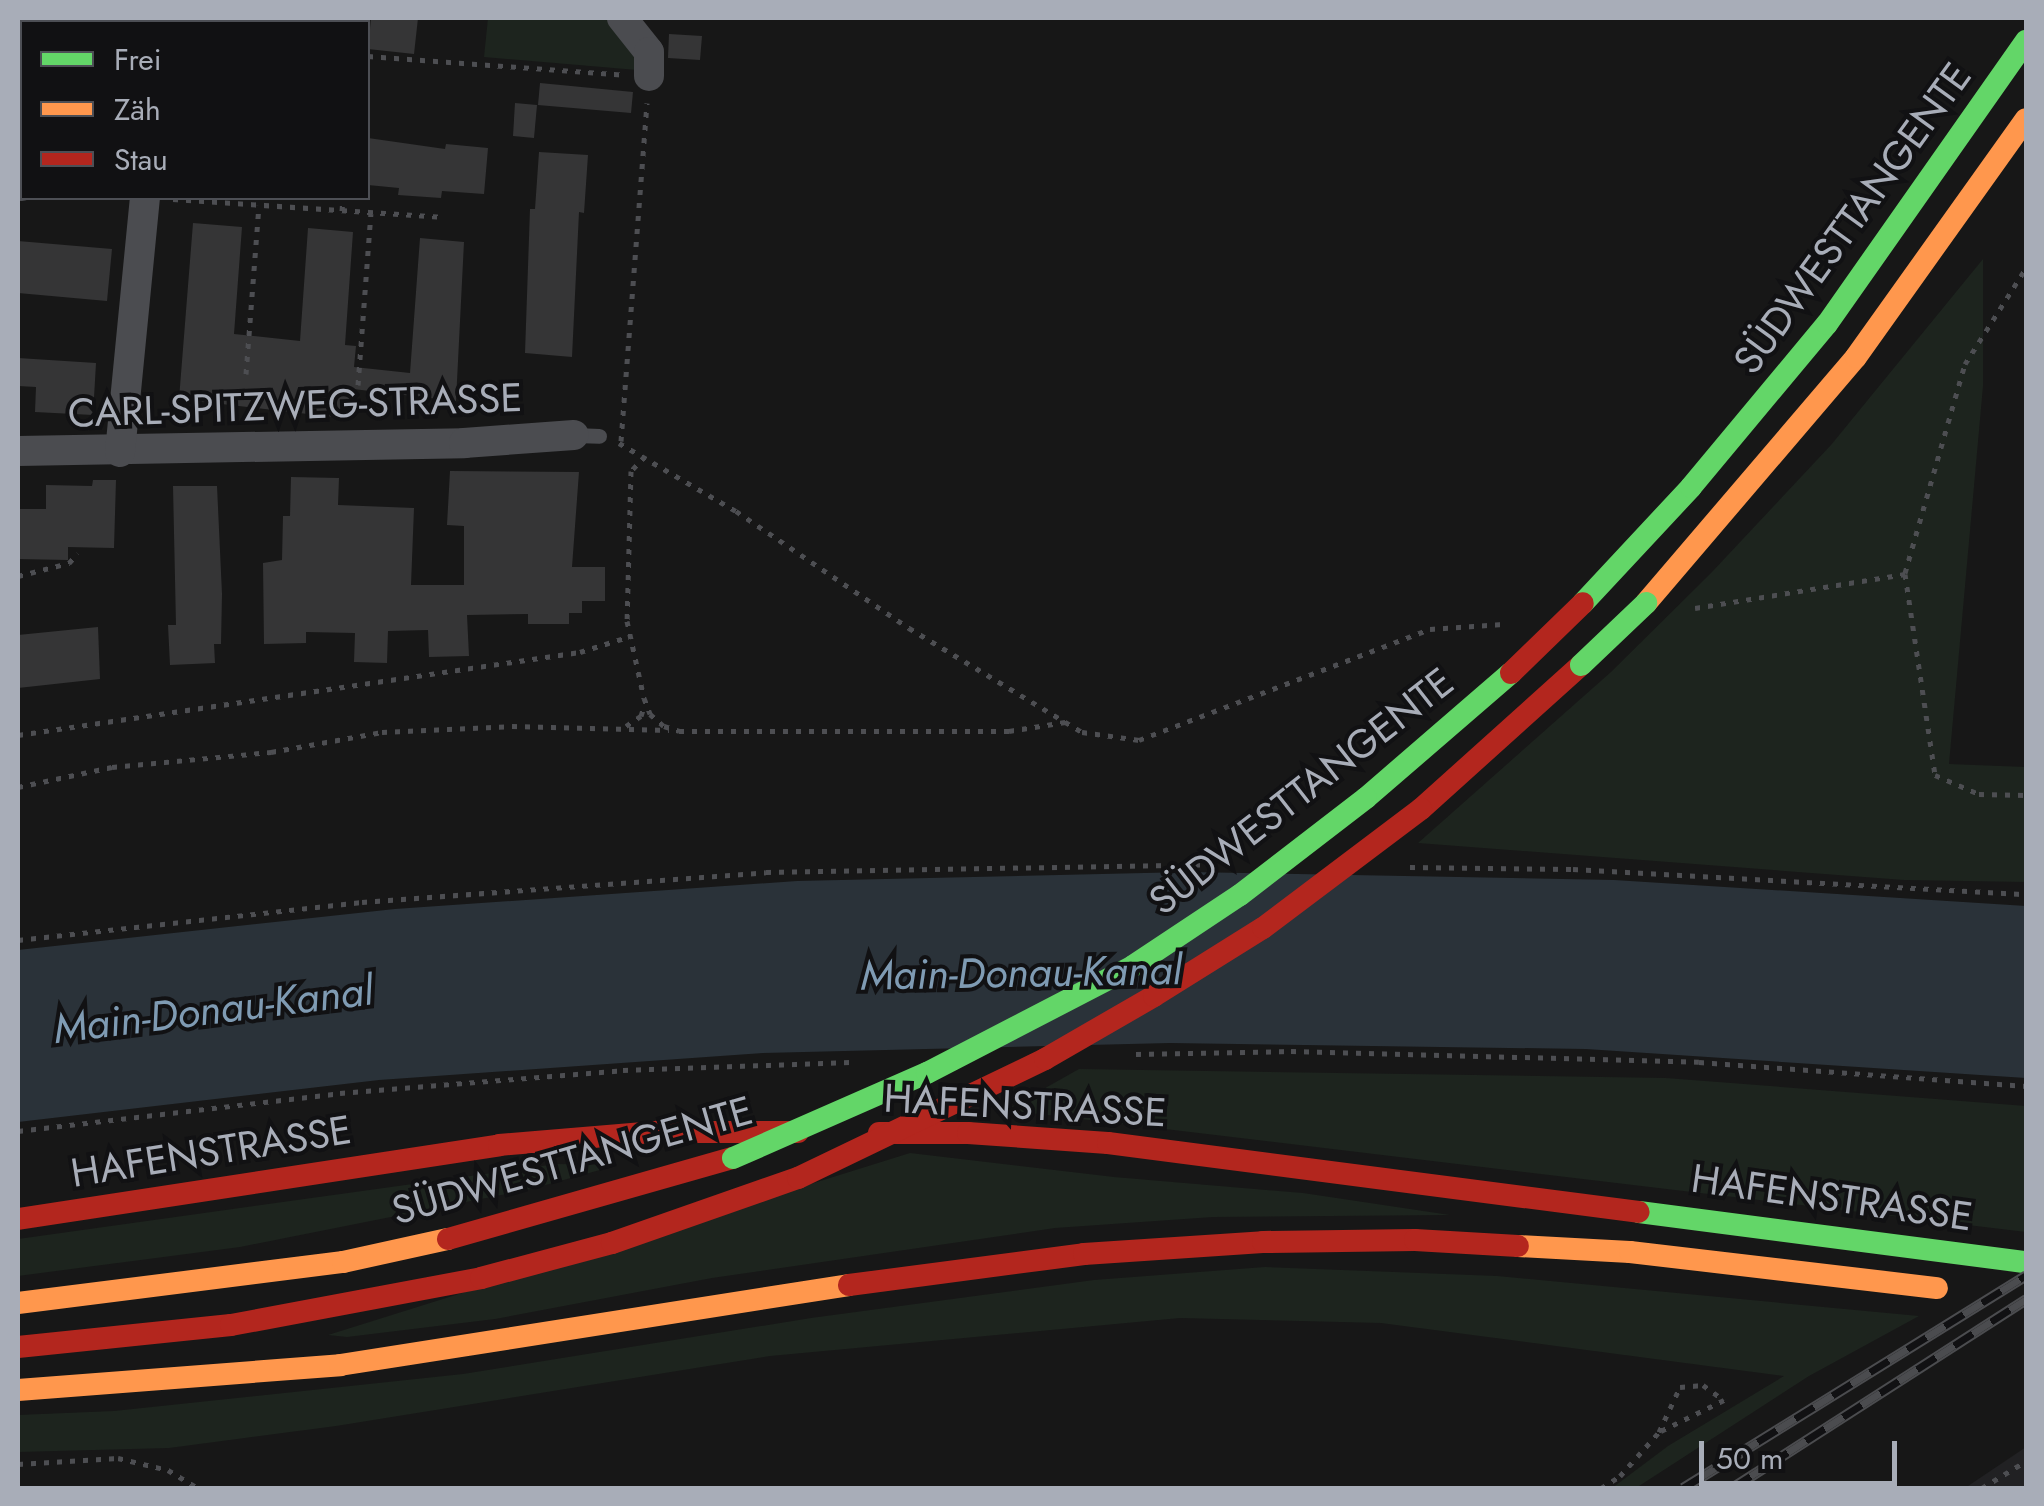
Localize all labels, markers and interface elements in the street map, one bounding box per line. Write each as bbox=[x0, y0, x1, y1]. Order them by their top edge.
legend bbox=[20, 20, 370, 200]
text: Frei bbox=[114, 38, 162, 81]
street label: SÜDWESTTANGENTE bbox=[1723, 53, 1981, 383]
text: Zäh bbox=[114, 88, 161, 131]
text: Stau bbox=[114, 138, 168, 181]
street label: CARL-SPITZWEG-STRASSE bbox=[67, 373, 523, 437]
street label: SÜDWESTTANGENTE bbox=[1139, 657, 1463, 925]
water label: Main-Donau-Kanal bbox=[860, 945, 1182, 1001]
water label: Main-Donau-Kanal bbox=[50, 965, 376, 1055]
street label: HAFENSTRASSE bbox=[882, 1074, 1168, 1136]
street label: SÜDWESTTANGENTE bbox=[386, 1086, 758, 1234]
street label: HAFENSTRASSE bbox=[67, 1105, 355, 1197]
street label: HAFENSTRASSE bbox=[1688, 1154, 1976, 1240]
scale bar bbox=[1704, 1421, 1902, 1483]
text: 50 m bbox=[1716, 1437, 1783, 1480]

